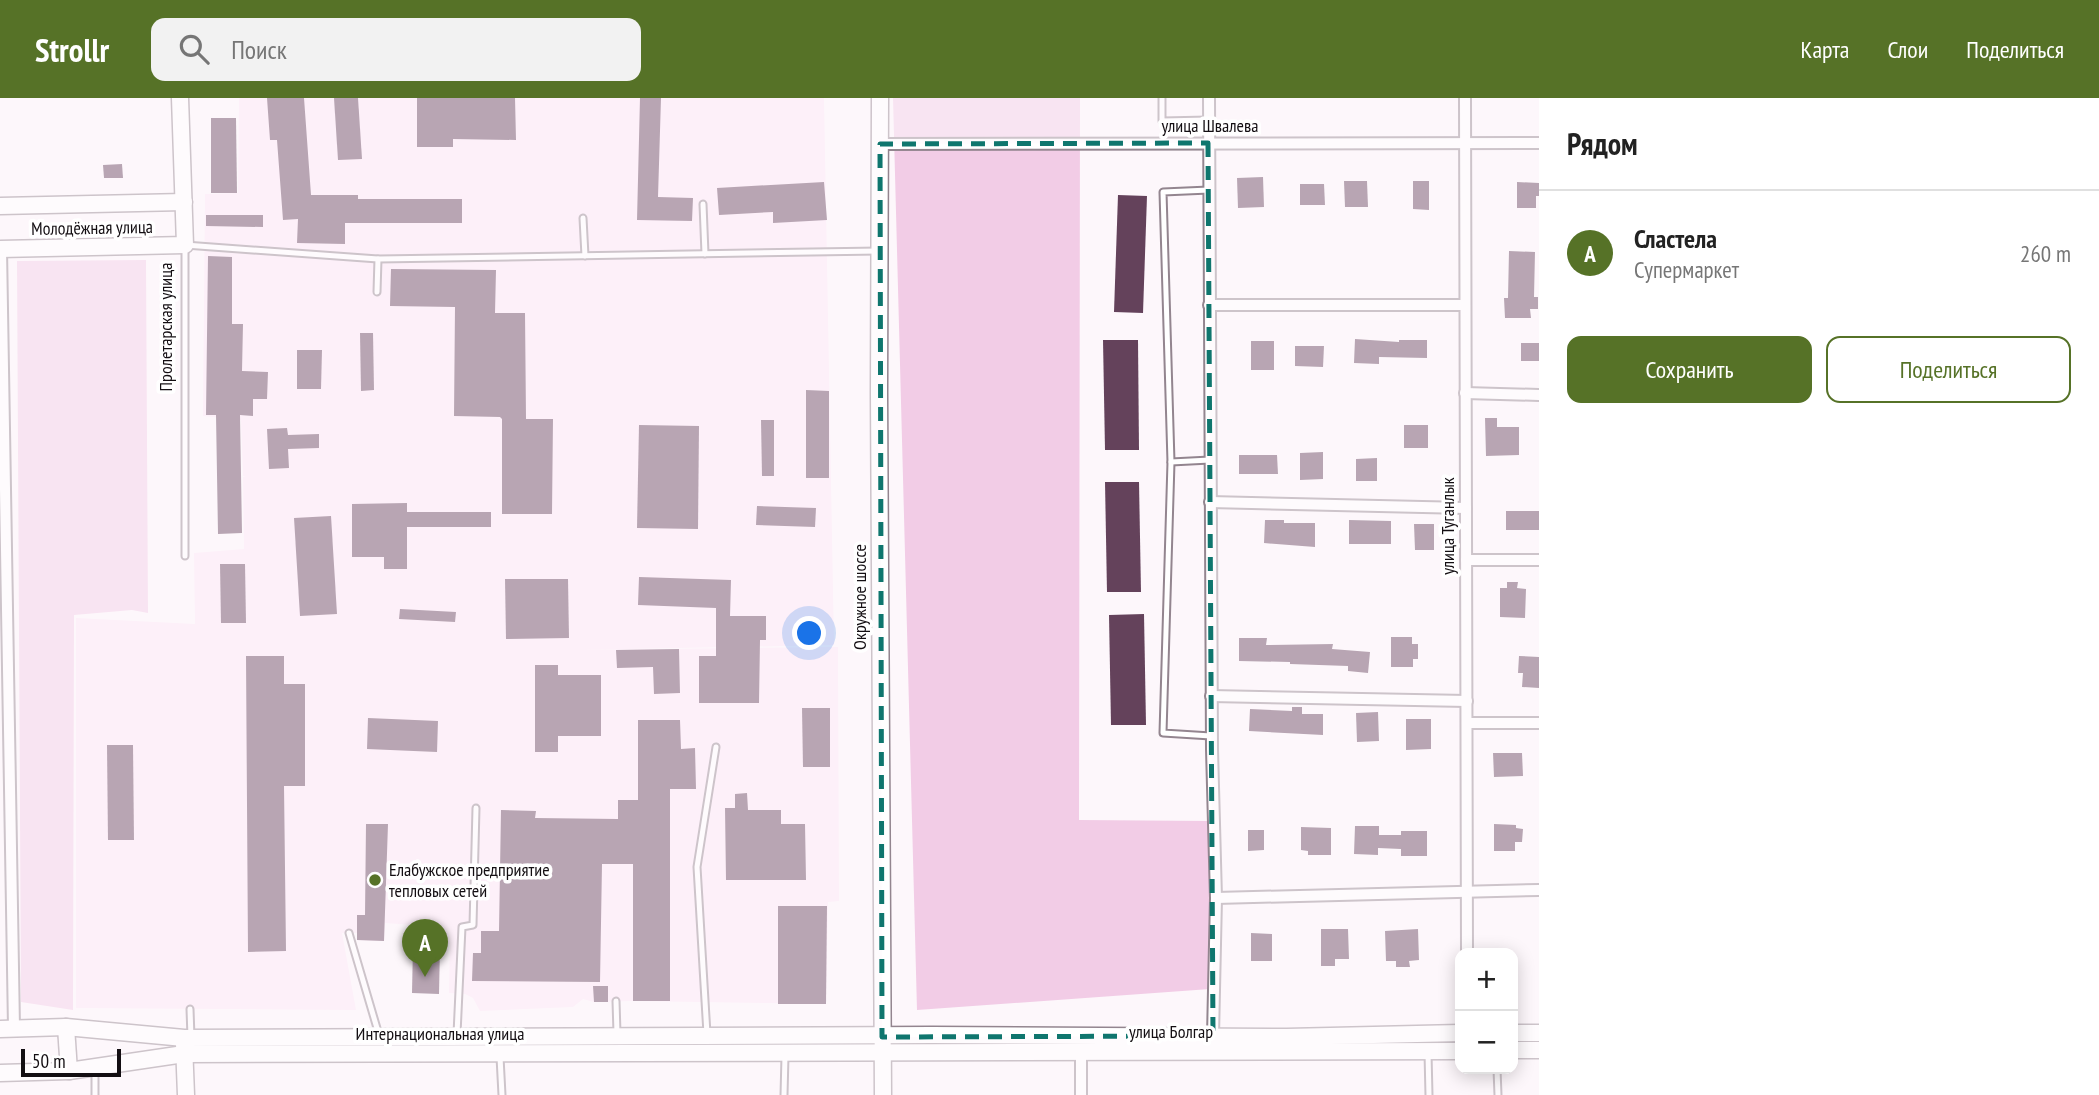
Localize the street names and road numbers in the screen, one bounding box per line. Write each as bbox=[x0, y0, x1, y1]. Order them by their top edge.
street label: улица Швалева bbox=[1162, 114, 1258, 137]
street label: Молодёжная улица bbox=[31, 215, 153, 240]
street label: Пролетарская улица bbox=[154, 263, 177, 391]
street label: улица Туганлык bbox=[1436, 477, 1459, 575]
street label: Окружное шоссе bbox=[848, 544, 871, 650]
street label: улица Болгар bbox=[1129, 1020, 1213, 1043]
street label: Интернациональная улица bbox=[356, 1022, 524, 1045]

